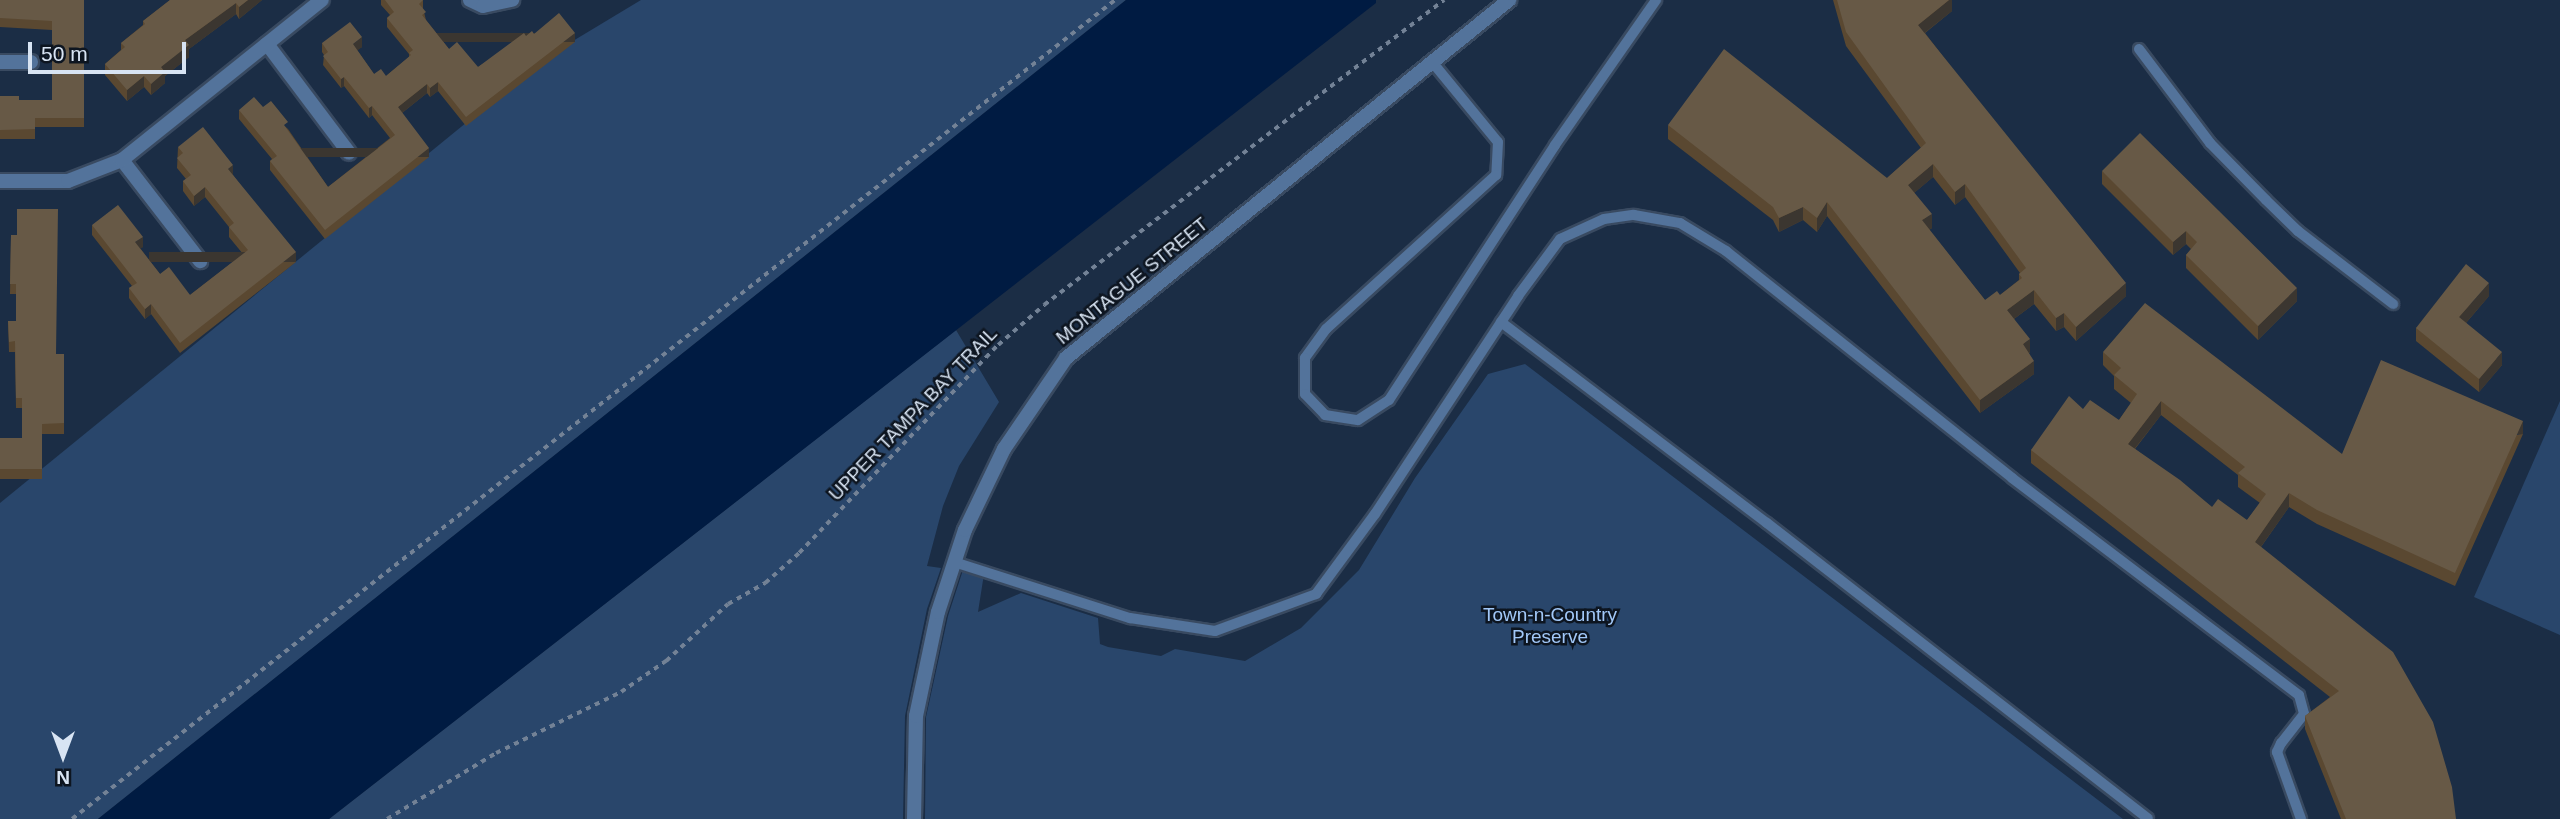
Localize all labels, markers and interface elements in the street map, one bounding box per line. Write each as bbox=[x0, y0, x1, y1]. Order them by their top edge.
scale bar bbox=[32, 28, 189, 72]
text: 50 m bbox=[41, 42, 88, 65]
street label: MONTAGUE STREET bbox=[1052, 213, 1212, 349]
street label: UPPER TAMPA BAY TRAIL bbox=[823, 322, 1003, 506]
park label: Town-n-Country Preserve bbox=[1483, 604, 1617, 648]
north arrow bbox=[28, 721, 98, 791]
text: N bbox=[56, 767, 70, 788]

